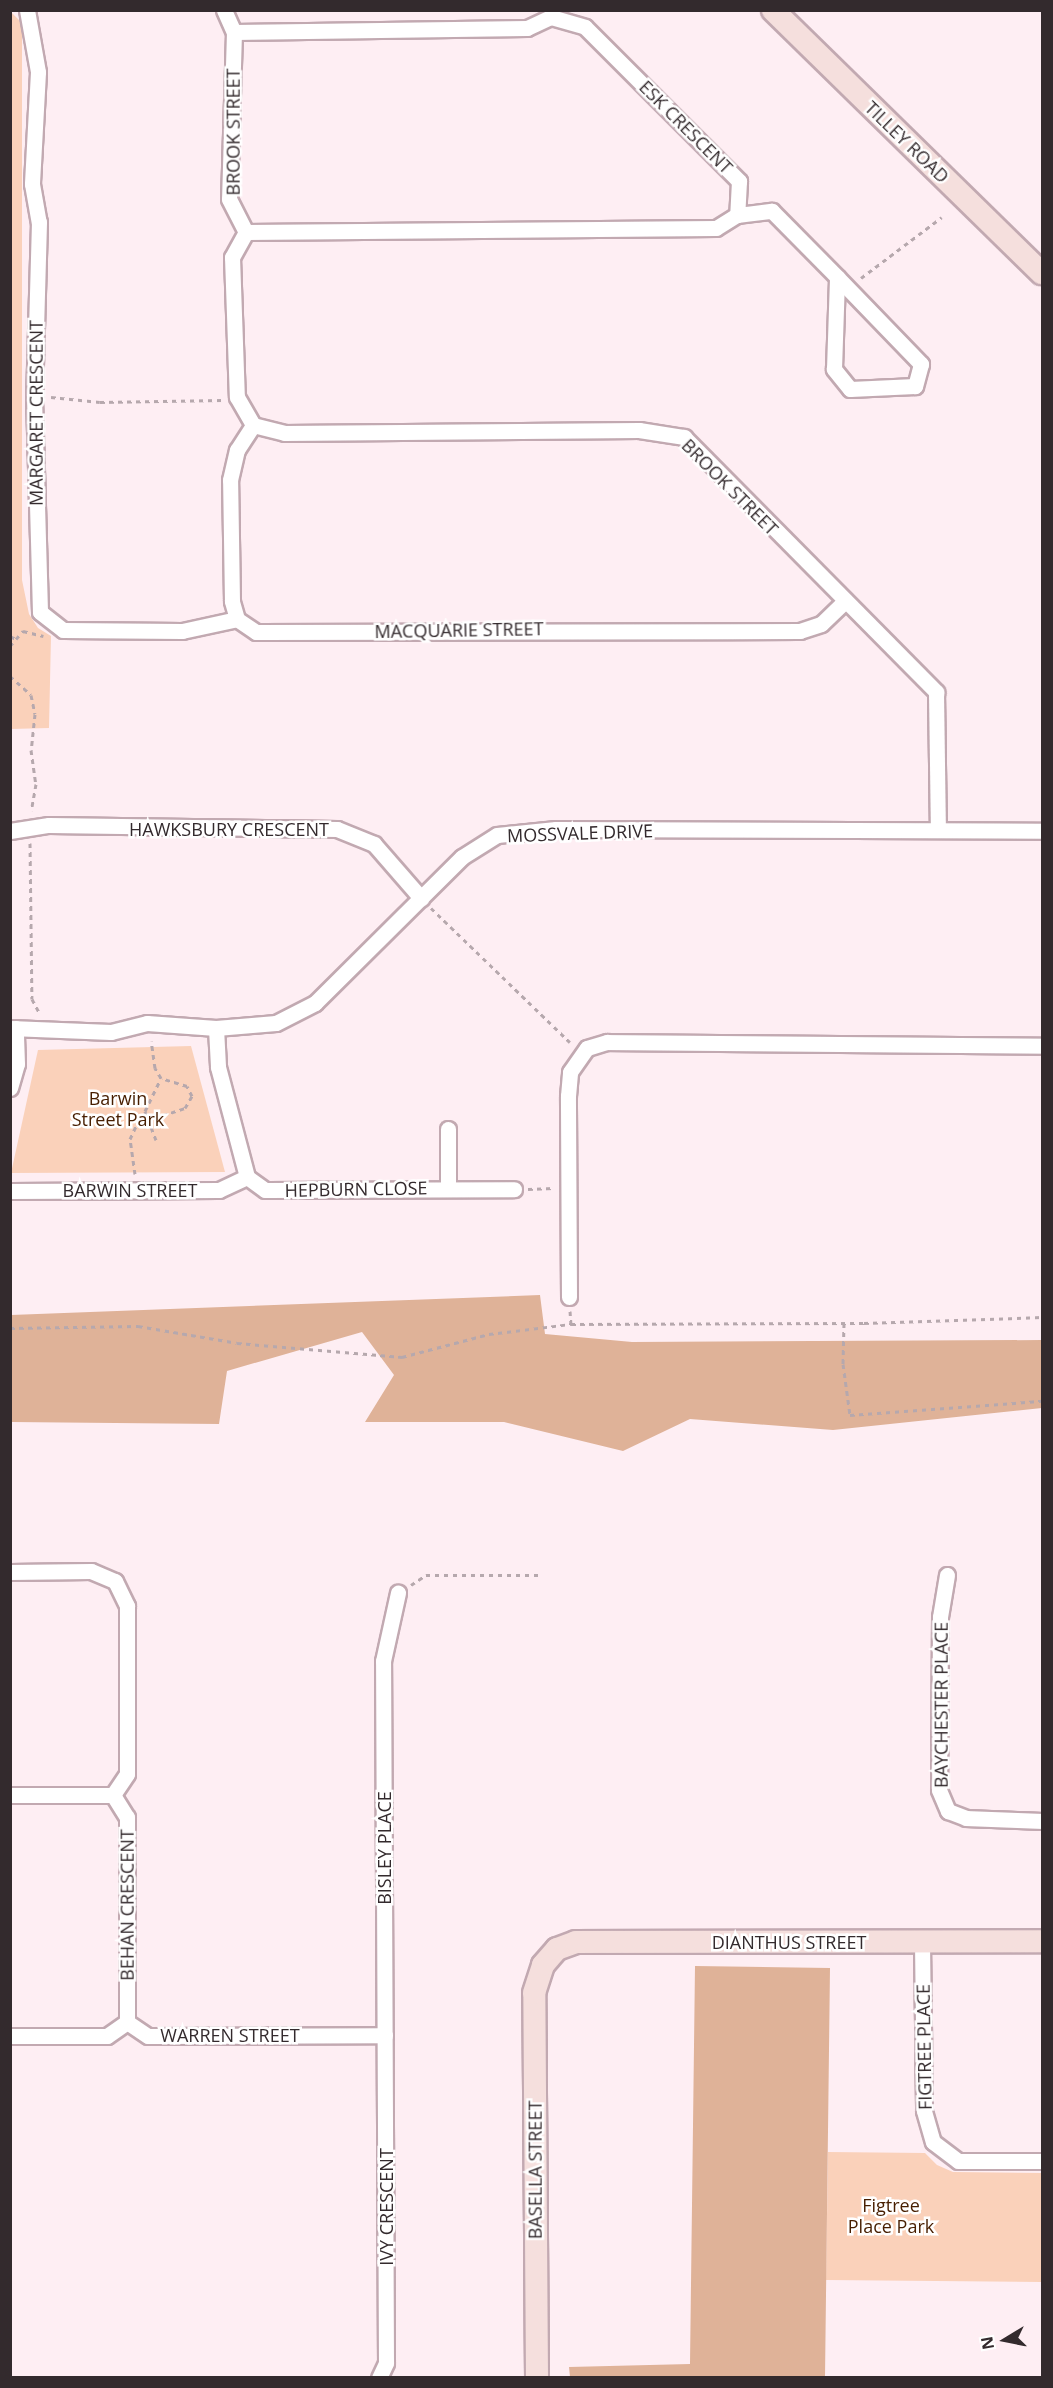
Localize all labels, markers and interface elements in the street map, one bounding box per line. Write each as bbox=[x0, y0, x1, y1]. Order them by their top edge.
street label: BROOK STREET bbox=[222, 68, 244, 196]
street label: ESK CRESCENT bbox=[635, 76, 737, 178]
street label: TILLEY ROAD bbox=[861, 97, 953, 187]
street label: MARGARET CRESCENT bbox=[25, 320, 47, 506]
street label: BROOK STREET bbox=[677, 434, 783, 540]
street label: MACQUARIE STREET bbox=[374, 618, 544, 642]
street label: HAWKSBURY CRESCENT bbox=[129, 818, 329, 840]
street label: MOSSVALE DRIVE bbox=[507, 820, 653, 846]
park label: Barwin Street Park bbox=[72, 1088, 164, 1130]
street label: HEPBURN CLOSE bbox=[284, 1177, 428, 1201]
street label: BARWIN STREET bbox=[63, 1179, 197, 1201]
street label: BAYCHESTER PLACE bbox=[930, 1622, 952, 1788]
street label: BISLEY PLACE bbox=[373, 1791, 395, 1905]
street label: BEHAN CRESCENT bbox=[116, 1829, 138, 1981]
street label: DIANTHUS STREET bbox=[712, 1931, 866, 1953]
street label: FIGTREE PLACE bbox=[912, 1984, 936, 2110]
street label: WARREN STREET bbox=[160, 2024, 300, 2046]
street label: BASELLA STREET bbox=[524, 2101, 546, 2239]
street label: IVY CRESCENT bbox=[375, 2148, 397, 2266]
park label: Figtree Place Park bbox=[848, 2195, 934, 2238]
north arrow bbox=[975, 2310, 1035, 2370]
text: N bbox=[975, 2335, 999, 2351]

